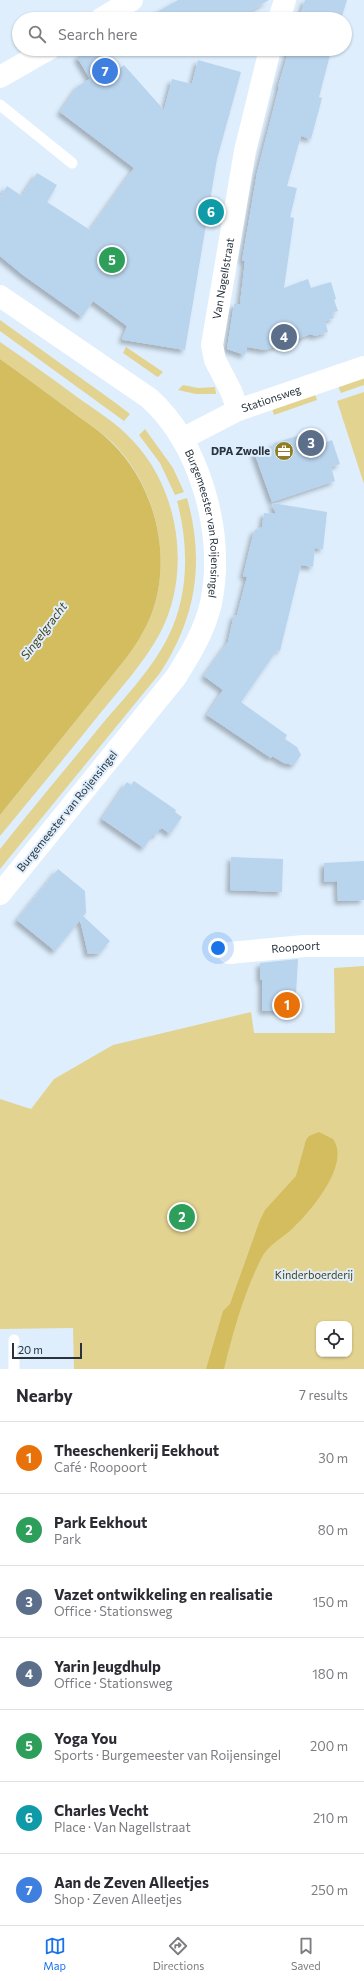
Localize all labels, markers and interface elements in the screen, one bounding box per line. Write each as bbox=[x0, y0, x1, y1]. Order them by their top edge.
search box bbox=[12, 12, 352, 56]
icon: search bbox=[26, 23, 48, 45]
text: Search here bbox=[58, 25, 137, 43]
pin: 7 bbox=[92, 56, 118, 86]
pin: 6 bbox=[198, 197, 224, 227]
street label: Van Nagellstraat bbox=[210, 236, 236, 320]
pin: 5 bbox=[99, 245, 125, 275]
pin: 4 bbox=[271, 322, 297, 352]
street label: Stationsweg bbox=[239, 382, 302, 414]
pin: 3 bbox=[298, 428, 324, 458]
office icon: DPA Zwolle bbox=[273, 440, 295, 462]
place label: DPA Zwolle bbox=[211, 444, 270, 457]
street label: Burgemeester van Roijensingel bbox=[183, 447, 222, 599]
water label: Singelgracht bbox=[17, 598, 70, 662]
street label: Burgemeester van Roijensingel bbox=[14, 748, 119, 874]
your location bbox=[208, 938, 228, 958]
street label: Roopoort bbox=[271, 939, 321, 955]
pin: 1 bbox=[274, 990, 300, 1020]
pin: 2 bbox=[169, 1202, 195, 1232]
park label: Kinderboerderij bbox=[275, 1268, 353, 1281]
map controls bbox=[316, 1321, 352, 1357]
button: locate bbox=[316, 1321, 352, 1357]
scale bar bbox=[12, 1341, 82, 1360]
text: 20 m bbox=[18, 1343, 43, 1356]
text: Nearby bbox=[16, 1385, 73, 1406]
text: 7 results bbox=[299, 1387, 348, 1403]
text: Theeschenkerij Eekhout bbox=[54, 1441, 219, 1459]
text: 1 bbox=[26, 1450, 32, 1466]
text: 30 m bbox=[318, 1450, 348, 1466]
text: Café · Roopoort bbox=[54, 1459, 147, 1475]
text: Park Eekhout bbox=[54, 1513, 147, 1531]
text: 2 bbox=[25, 1522, 33, 1538]
text: 80 m bbox=[318, 1522, 348, 1538]
text: Park bbox=[54, 1531, 81, 1547]
text: Vazet ontwikkeling en realisatie bbox=[54, 1585, 273, 1603]
text: 3 bbox=[25, 1594, 33, 1610]
text: 150 m bbox=[313, 1594, 348, 1610]
text: Office · Stationsweg bbox=[54, 1603, 173, 1619]
text: Yarin Jeugdhulp bbox=[54, 1657, 161, 1675]
text: 4 bbox=[25, 1666, 33, 1682]
text: 180 m bbox=[312, 1666, 348, 1682]
text: Office · Stationsweg bbox=[54, 1675, 173, 1691]
text: Yoga You bbox=[54, 1729, 117, 1747]
text: 5 bbox=[25, 1738, 33, 1754]
text: 200 m bbox=[310, 1738, 348, 1754]
text: Sports · Burgemeester van Roijensingel bbox=[54, 1747, 281, 1763]
text: Charles Vecht bbox=[54, 1801, 149, 1819]
text: 6 bbox=[25, 1810, 33, 1826]
text: 210 m bbox=[313, 1810, 348, 1826]
text: Place · Van Nagellstraat bbox=[54, 1819, 191, 1835]
text: Aan de Zeven Alleetjes bbox=[54, 1873, 209, 1891]
text: 7 bbox=[25, 1882, 33, 1898]
text: 250 m bbox=[311, 1882, 348, 1898]
text: Shop · Zeven Alleetjes bbox=[54, 1891, 182, 1907]
tab: Map bbox=[43, 1935, 66, 1972]
tab: Directions bbox=[153, 1935, 204, 1972]
tab: Saved bbox=[291, 1935, 321, 1972]

